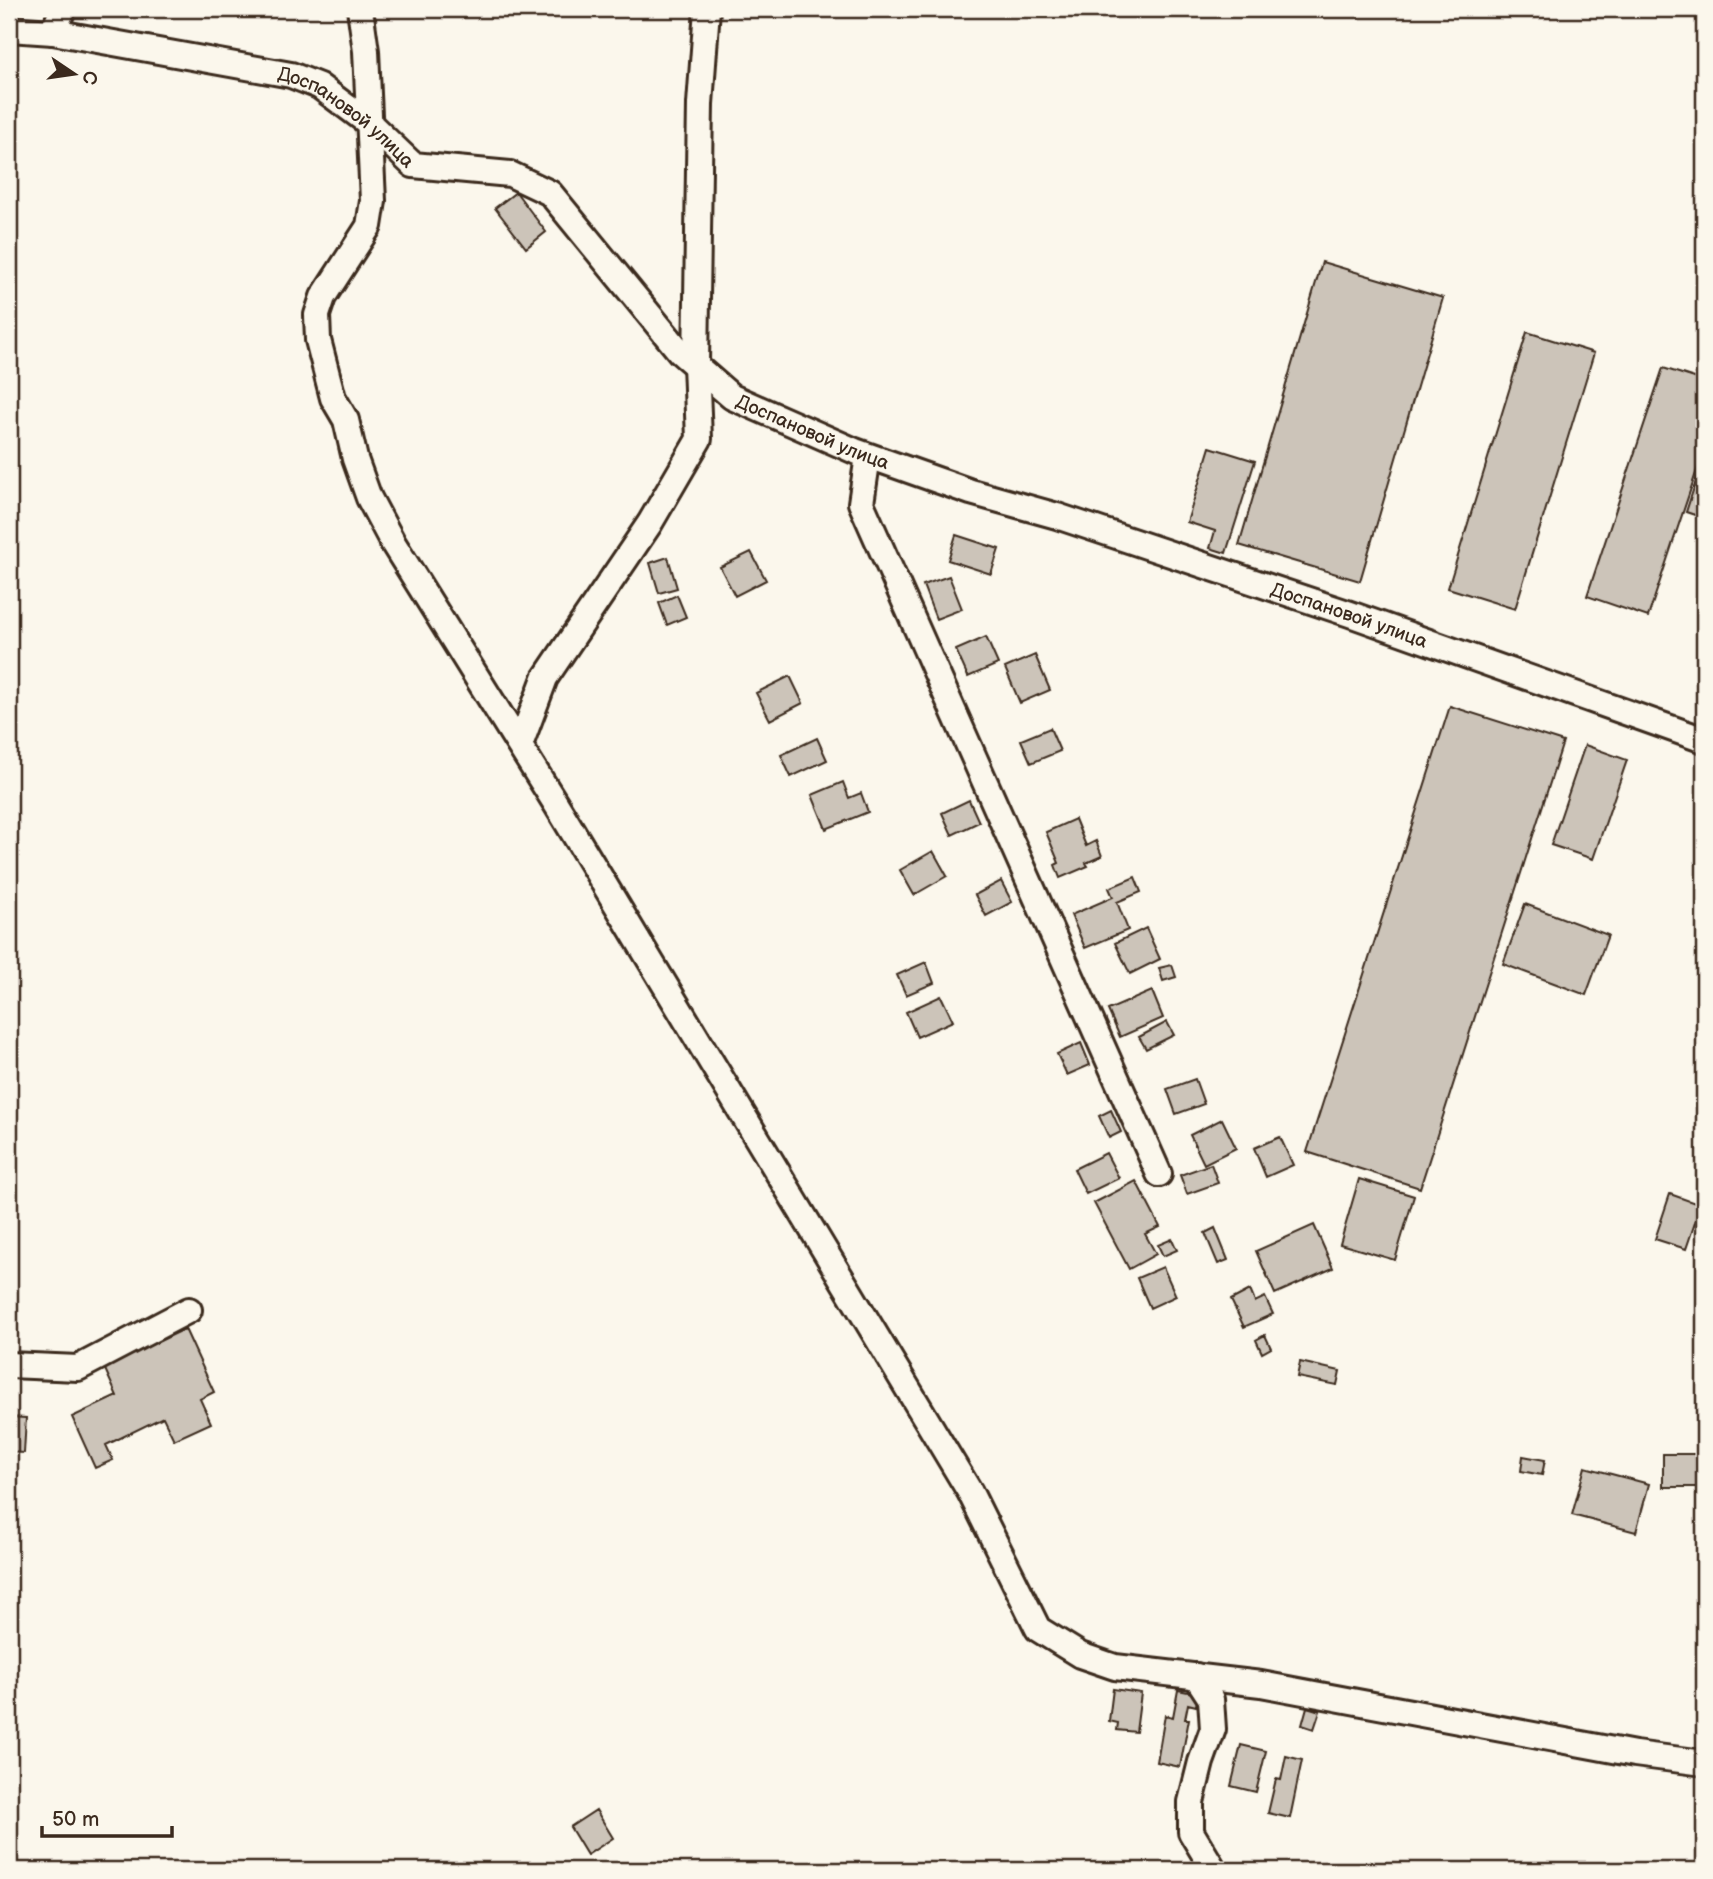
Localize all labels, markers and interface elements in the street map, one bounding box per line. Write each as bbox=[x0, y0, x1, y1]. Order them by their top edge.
north arrow bbox=[38, 38, 108, 108]
street label: Доспановой улица bbox=[276, 63, 418, 173]
text: С bbox=[76, 68, 102, 87]
street label: Доспановой улица bbox=[732, 390, 892, 475]
street label: Доспановой улица bbox=[1268, 578, 1430, 654]
scale bar bbox=[42, 1795, 172, 1839]
text: 50 m bbox=[52, 1807, 99, 1832]

